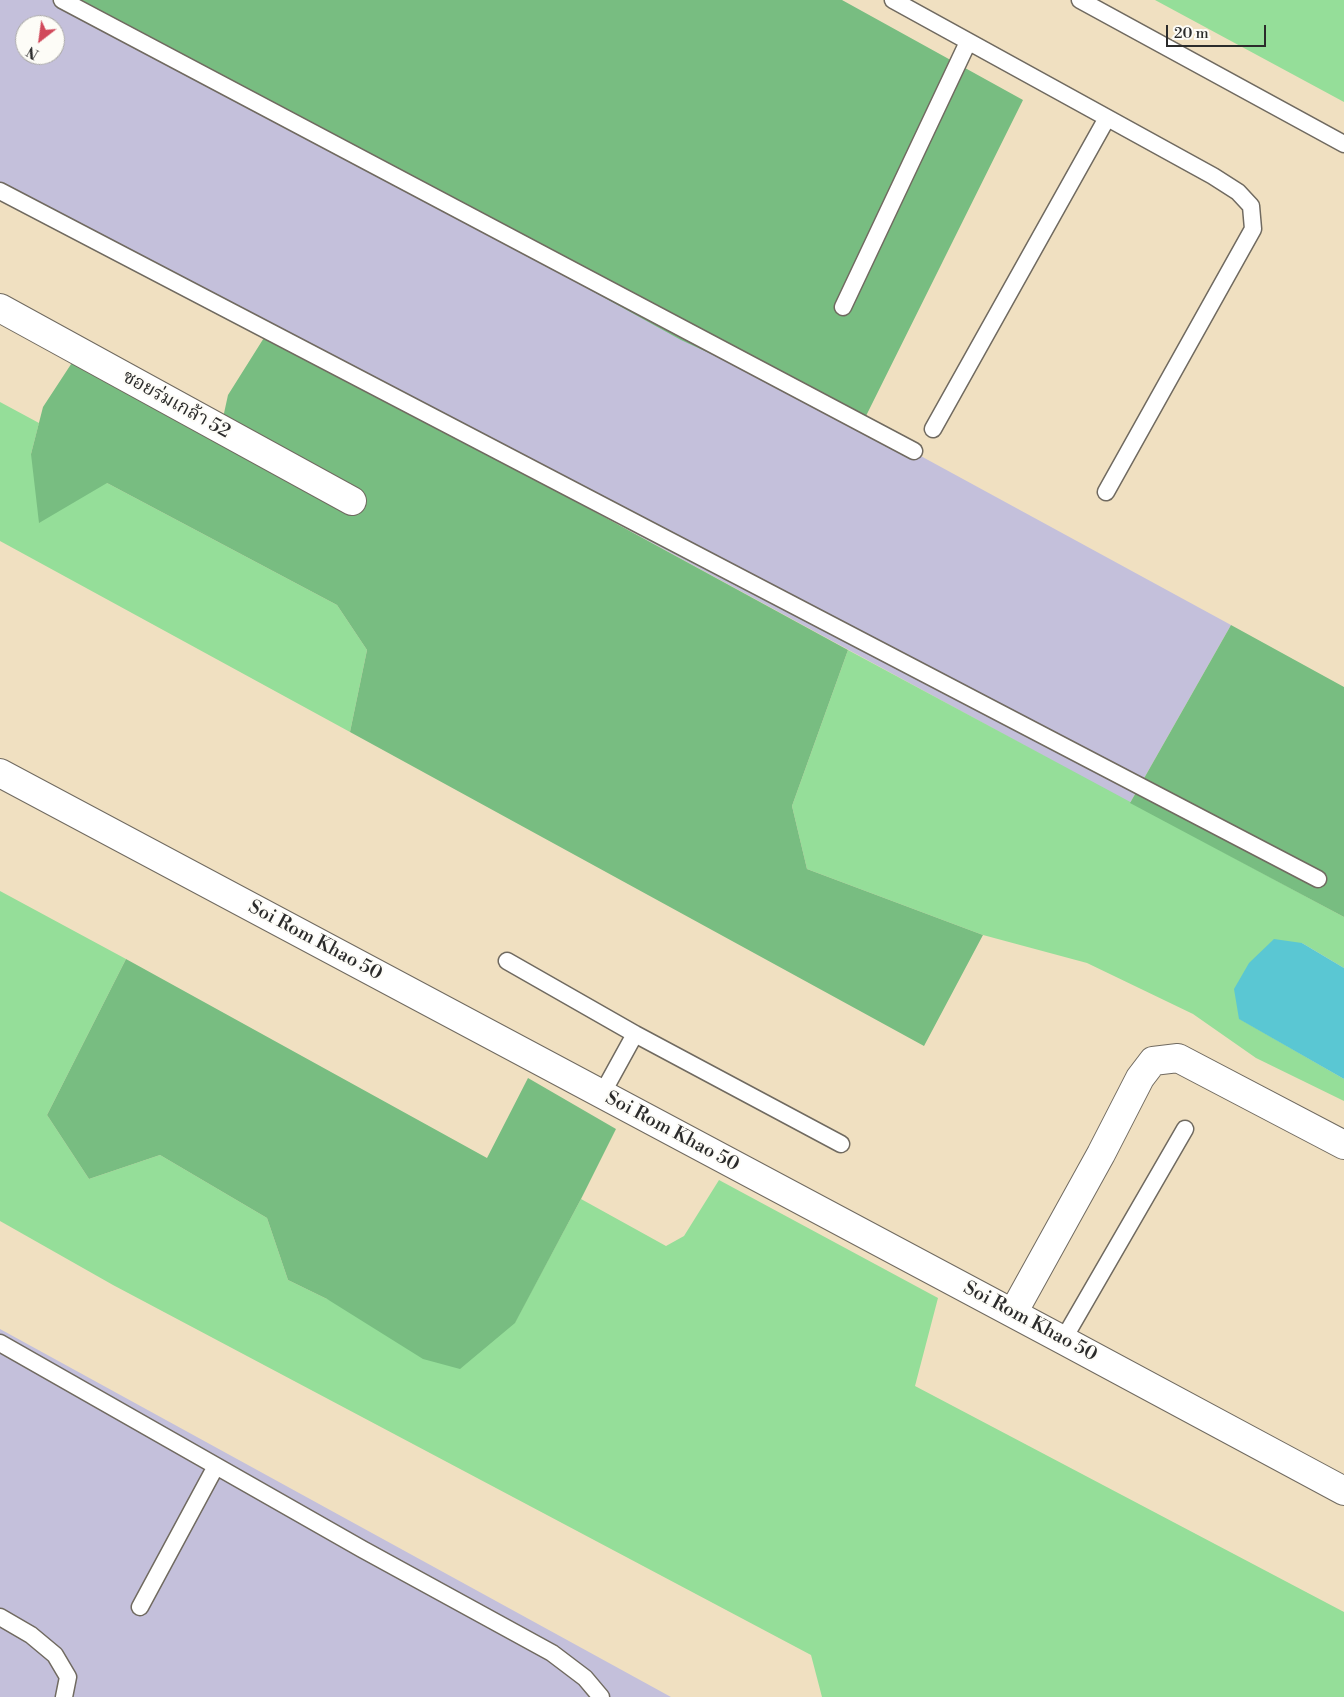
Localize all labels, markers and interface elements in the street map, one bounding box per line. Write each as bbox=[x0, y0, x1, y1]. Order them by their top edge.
north arrow bbox=[15, 15, 65, 65]
scale bar bbox=[1169, 15, 1269, 47]
text: 20 m bbox=[1174, 24, 1209, 43]
text: N bbox=[24, 42, 42, 63]
street label: ซอยร่มเกล้า 52 bbox=[118, 366, 234, 444]
street label: Soi Rom Khao 50 bbox=[244, 896, 386, 986]
street label: Soi Rom Khao 50 bbox=[601, 1087, 743, 1177]
street label: Soi Rom Khao 50 bbox=[959, 1277, 1101, 1367]

